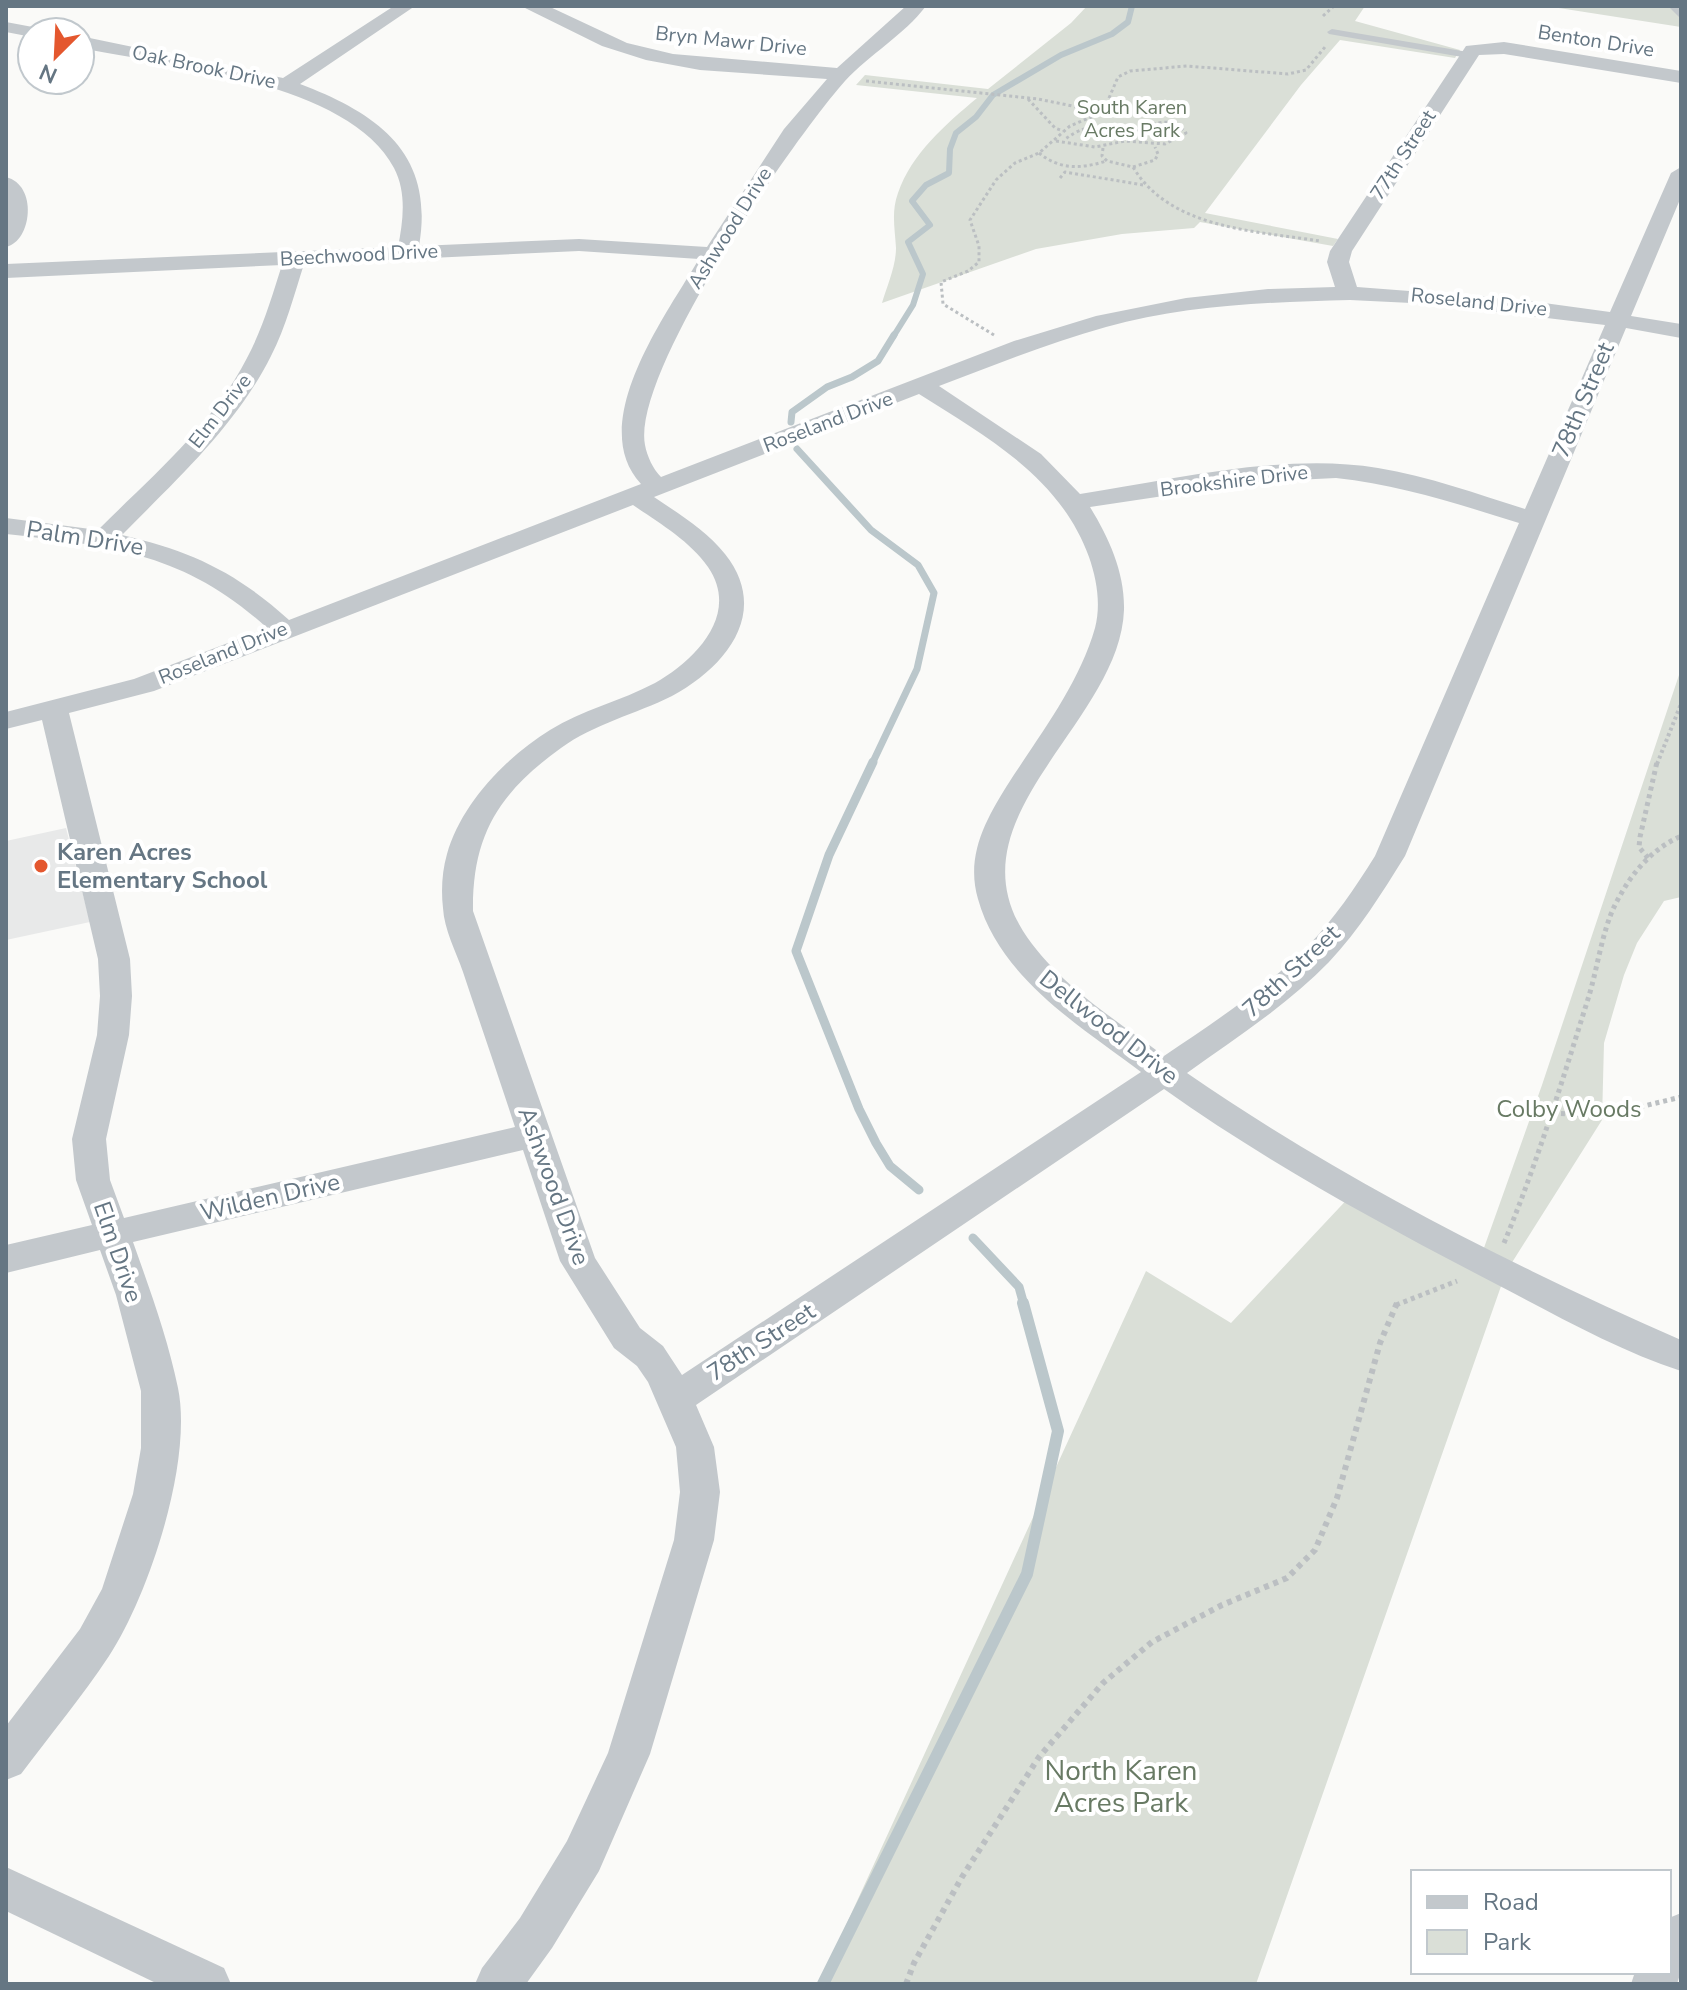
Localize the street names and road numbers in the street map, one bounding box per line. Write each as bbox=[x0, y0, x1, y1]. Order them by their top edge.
street label: Benton Drive bbox=[1536, 18, 1656, 64]
street label: Bryn Mawr Drive bbox=[654, 20, 808, 62]
street label: Oak Brook Drive bbox=[130, 39, 278, 95]
street label: 77th Street bbox=[1364, 104, 1443, 205]
street label: Ashwood Drive bbox=[682, 162, 778, 294]
street label: Beechwood Drive bbox=[279, 237, 439, 273]
street label: Roseland Drive bbox=[1410, 281, 1548, 323]
street label: 78th Street bbox=[1544, 337, 1622, 463]
street label: Elm Drive bbox=[182, 368, 258, 454]
street label: Roseland Drive bbox=[759, 385, 897, 459]
street label: Brookshire Drive bbox=[1159, 459, 1309, 503]
street label: Palm Drive bbox=[24, 513, 146, 563]
street label: Roseland Drive bbox=[155, 615, 291, 691]
street label: 78th Street bbox=[1235, 917, 1347, 1024]
street label: Dellwood Drive bbox=[1033, 963, 1185, 1091]
street label: Ashwood Drive bbox=[511, 1102, 597, 1270]
street label: Wilden Drive bbox=[197, 1165, 343, 1229]
street label: Elm Drive bbox=[86, 1197, 150, 1307]
street label: 78th Street bbox=[701, 1295, 822, 1389]

